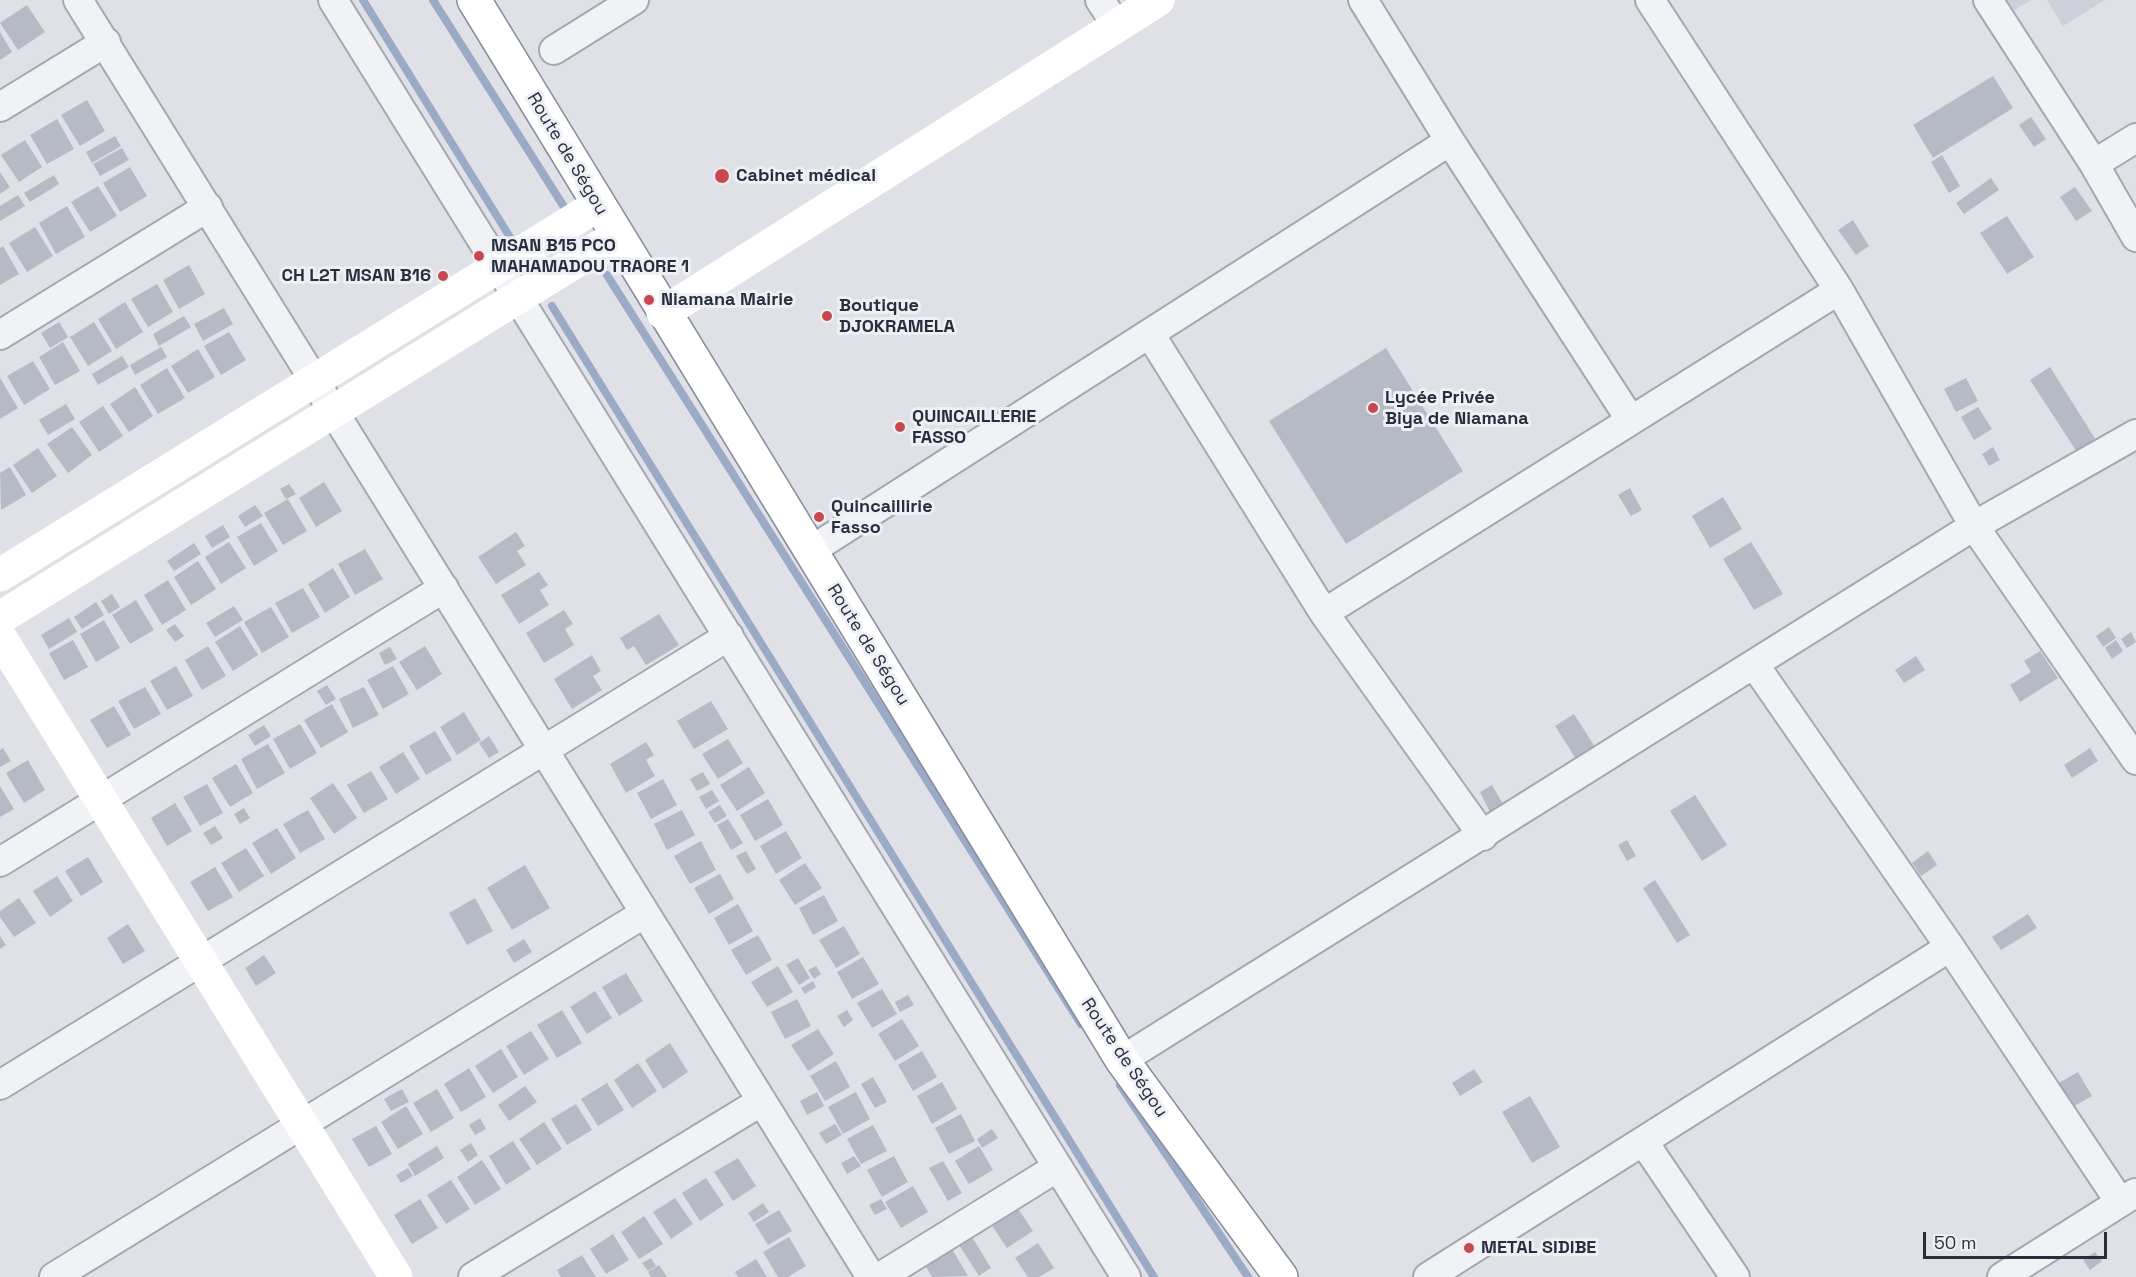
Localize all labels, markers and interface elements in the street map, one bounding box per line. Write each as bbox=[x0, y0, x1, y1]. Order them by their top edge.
street label: Route de Ségou bbox=[522, 89, 612, 219]
place label: Cabinet médical bbox=[736, 165, 876, 187]
marker: Cabinet médical bbox=[713, 167, 731, 185]
place label: MSAN B15 PCO MAHAMADOU TRAORE 1 bbox=[491, 235, 689, 278]
marker: MSAN B15 PCO MAHAMADOU TRAORE 1 bbox=[472, 249, 486, 263]
place label: CH L2T MSAN B16 bbox=[281, 265, 431, 287]
marker: CH L2T MSAN B16 bbox=[436, 269, 450, 283]
place label: Niamana Mairie bbox=[661, 289, 793, 311]
marker: Niamana Mairie bbox=[642, 293, 656, 307]
place label: Boutique DJOKRAMELA bbox=[839, 295, 955, 338]
marker: Boutique DJOKRAMELA bbox=[820, 309, 834, 323]
place label: Lycée Privée Biya de Niamana bbox=[1385, 387, 1529, 430]
marker: Lycée Privée Biya de Niamana bbox=[1366, 401, 1380, 415]
place label: QUINCAILLERIE FASSO bbox=[912, 406, 1036, 448]
marker: QUINCAILLERIE FASSO bbox=[893, 420, 907, 434]
place label: Quincaillirie Fasso bbox=[831, 496, 933, 538]
marker: Quincaillirie Fasso bbox=[812, 510, 826, 524]
street label: Route de Ségou bbox=[822, 580, 914, 710]
street label: Route de Ségou bbox=[1076, 994, 1172, 1122]
scale bar bbox=[1926, 1220, 2110, 1258]
text: 50 m bbox=[1934, 1231, 1976, 1254]
place label: METAL SIDIBE bbox=[1481, 1237, 1596, 1259]
marker: METAL SIDIBE bbox=[1462, 1241, 1476, 1255]

